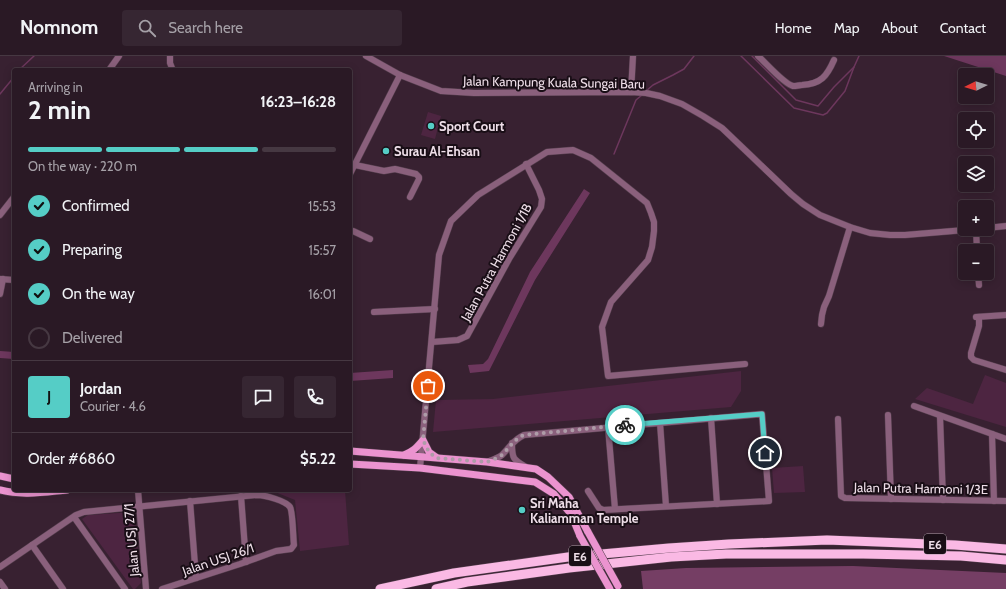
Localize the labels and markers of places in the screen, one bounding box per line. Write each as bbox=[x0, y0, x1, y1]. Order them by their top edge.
place label: Sport Court bbox=[439, 118, 505, 134]
marker: Sport Court bbox=[426, 121, 436, 131]
place label: Surau Al-Ehsan bbox=[394, 143, 480, 159]
marker: Surau Al-Ehsan bbox=[381, 146, 391, 156]
pin bbox=[411, 369, 445, 403]
pin bbox=[748, 436, 782, 470]
place label: Sri Maha Kaliamman Temple bbox=[530, 495, 639, 526]
marker: Sri Maha Kaliamman Temple bbox=[517, 505, 527, 515]

